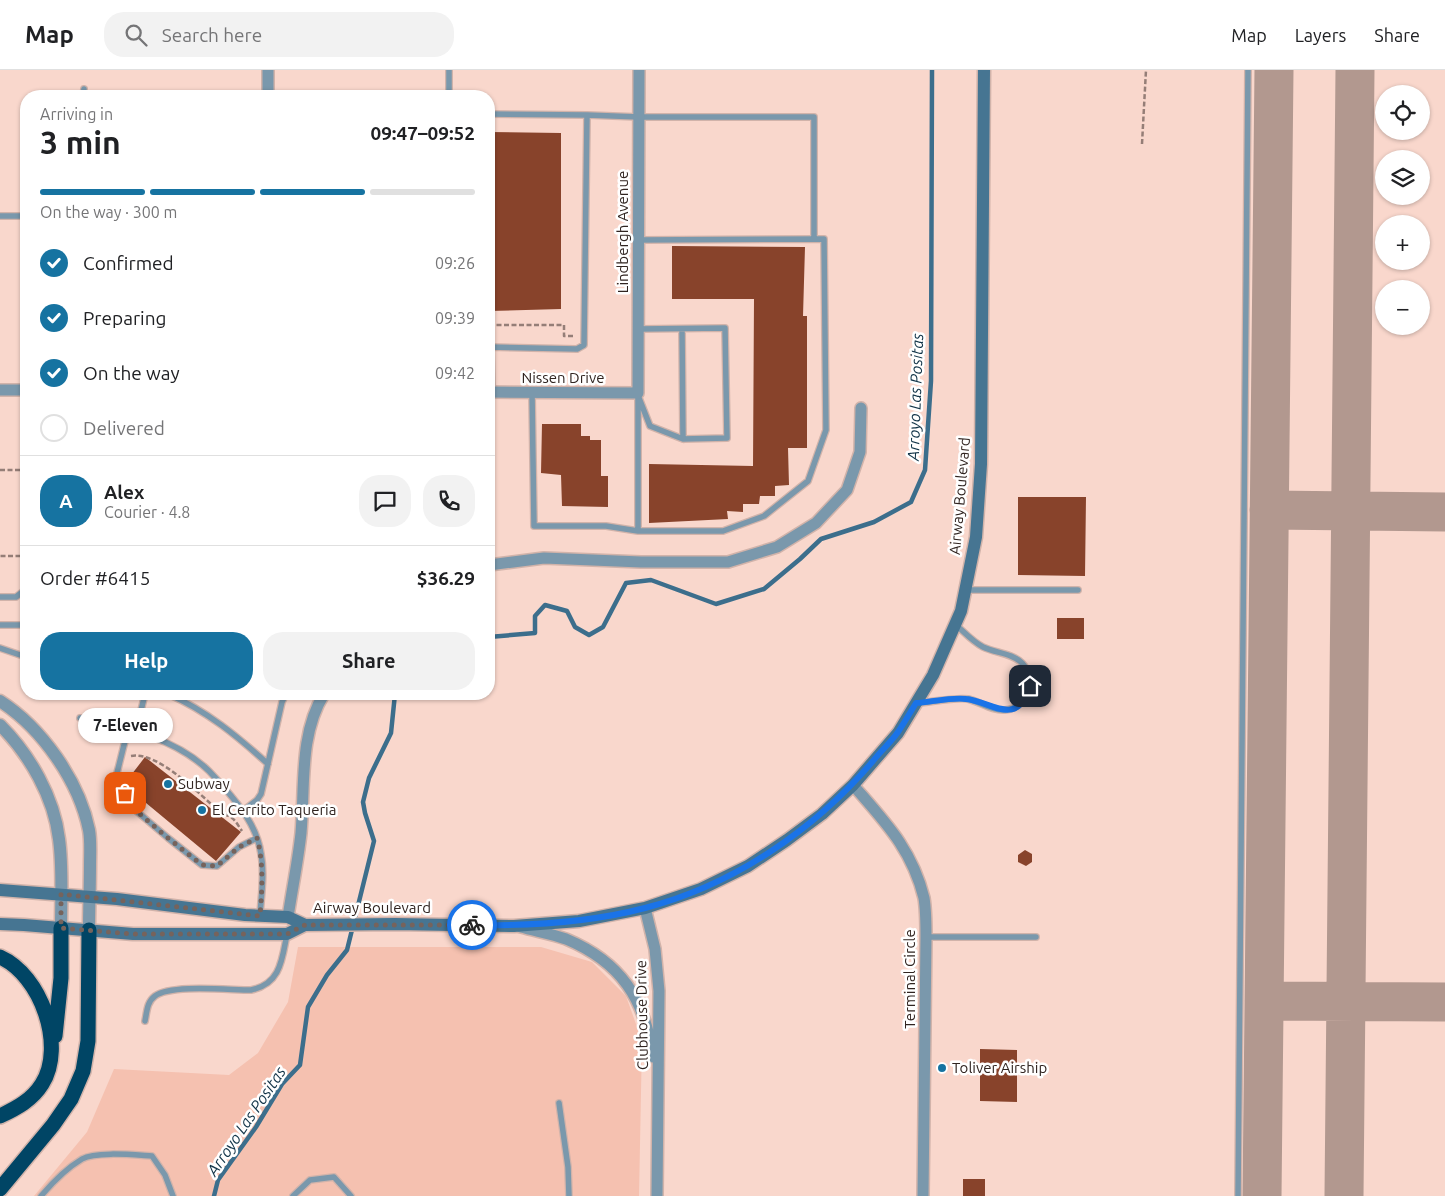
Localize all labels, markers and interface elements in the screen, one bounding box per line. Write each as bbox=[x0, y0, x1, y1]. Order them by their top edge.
search box bbox=[104, 12, 454, 57]
text: Map bbox=[25, 21, 74, 48]
icon: search bbox=[122, 21, 150, 49]
text: Search here bbox=[162, 24, 262, 46]
text: Map bbox=[1231, 25, 1267, 45]
text: Layers bbox=[1295, 25, 1346, 45]
text: Share bbox=[1374, 25, 1420, 45]
map controls bbox=[1375, 85, 1430, 335]
button: locate bbox=[1375, 85, 1430, 140]
text: Arriving in bbox=[40, 105, 113, 123]
text: 09:47–09:52 bbox=[370, 122, 475, 144]
text: 3 min bbox=[40, 124, 121, 160]
button: layers bbox=[1375, 150, 1430, 205]
street label: Lindbergh Avenue bbox=[614, 171, 631, 293]
text: On the way · 300 m bbox=[40, 203, 177, 221]
button: + bbox=[1375, 215, 1430, 270]
icon: check bbox=[40, 249, 68, 277]
text: Confirmed bbox=[83, 252, 174, 274]
text: 09:26 bbox=[435, 254, 475, 272]
button: − bbox=[1375, 280, 1430, 335]
icon: check bbox=[40, 304, 68, 332]
text: Preparing bbox=[83, 307, 167, 329]
text: 09:39 bbox=[435, 309, 475, 327]
water label: Arroyo Las Positas bbox=[904, 333, 926, 462]
icon: check bbox=[40, 359, 68, 387]
text: On the way bbox=[83, 362, 180, 384]
text: 09:42 bbox=[435, 364, 475, 382]
street label: Nissen Drive bbox=[521, 369, 605, 386]
text: Delivered bbox=[83, 417, 165, 439]
street label: Airway Boulevard bbox=[946, 436, 973, 555]
button: chat bbox=[359, 475, 411, 527]
button: phone bbox=[423, 475, 475, 527]
text: Alex bbox=[104, 481, 144, 503]
text: A bbox=[59, 490, 73, 512]
text: Courier · 4.8 bbox=[104, 503, 190, 521]
text: Order #6415 bbox=[40, 567, 150, 589]
text: $36.29 bbox=[417, 567, 475, 589]
button: Help bbox=[40, 632, 253, 690]
button: Share bbox=[263, 632, 475, 690]
pin bbox=[1009, 665, 1051, 707]
icon: home bbox=[1016, 672, 1044, 700]
callout: 7-Eleven bbox=[78, 708, 172, 743]
text: 7-Eleven bbox=[93, 716, 158, 734]
pin bbox=[104, 772, 146, 814]
place label: Subway bbox=[178, 775, 230, 792]
marker: Subway bbox=[162, 778, 174, 790]
icon: bag bbox=[111, 779, 139, 807]
place label: El Cerrito Taqueria bbox=[212, 801, 336, 818]
marker: El Cerrito Taqueria bbox=[196, 804, 208, 816]
street label: Airway Boulevard bbox=[313, 899, 431, 916]
courier bbox=[447, 900, 497, 950]
icon: bike bbox=[458, 911, 486, 939]
street label: Terminal Circle bbox=[901, 929, 918, 1029]
street label: Clubhouse Drive bbox=[632, 960, 651, 1070]
place label: Toliver Airship bbox=[952, 1059, 1047, 1076]
marker: Toliver Airship bbox=[936, 1062, 948, 1074]
water label: Arroyo Las Positas bbox=[202, 1063, 289, 1180]

